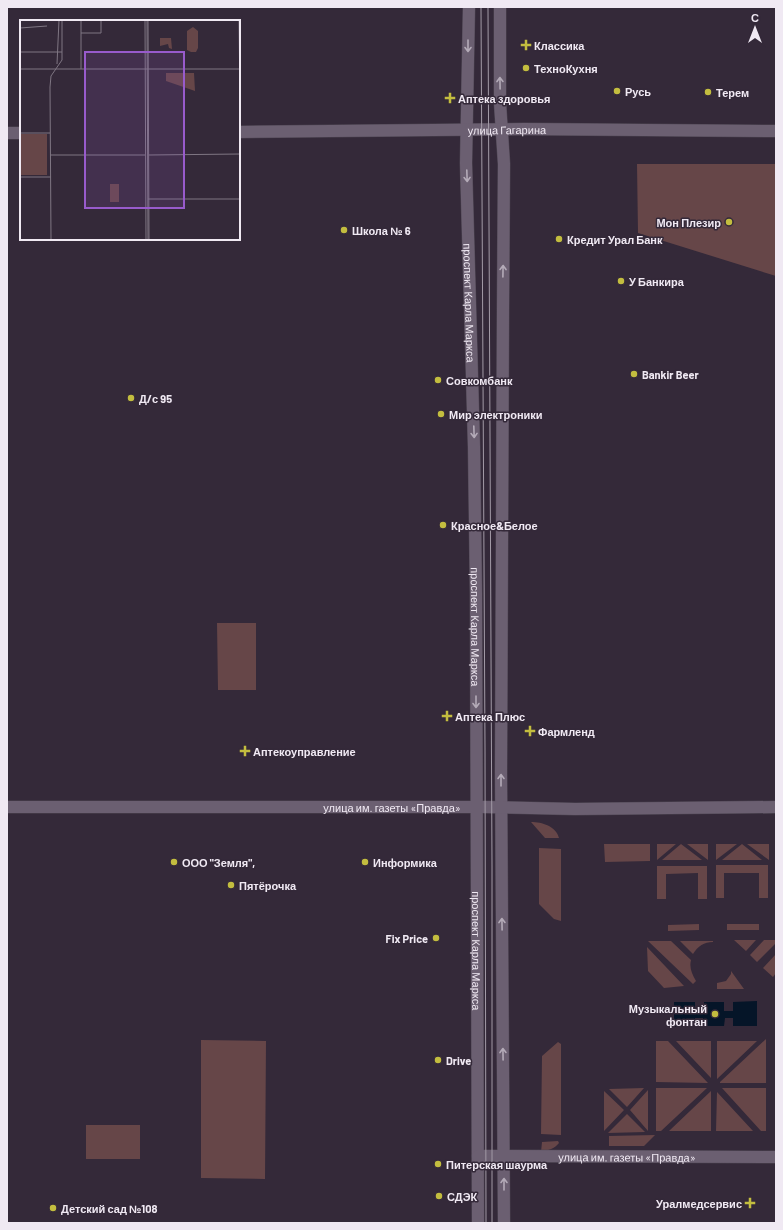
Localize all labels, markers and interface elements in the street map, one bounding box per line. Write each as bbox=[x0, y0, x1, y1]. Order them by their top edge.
north arrow bbox=[735, 8, 775, 48]
text: С bbox=[751, 11, 759, 24]
inset map bbox=[20, 20, 240, 240]
one-way arrow bbox=[464, 39, 472, 52]
place label: Классика bbox=[534, 39, 585, 52]
marker: Классика bbox=[521, 40, 531, 50]
place label: ТехноКухня bbox=[534, 62, 598, 75]
marker: ТехноКухня bbox=[521, 63, 531, 73]
one-way arrow bbox=[496, 77, 504, 90]
place label: Русь bbox=[625, 85, 651, 98]
marker: Русь bbox=[612, 86, 622, 96]
place label: Терем bbox=[716, 86, 749, 99]
marker: Терем bbox=[703, 87, 713, 97]
place label: Аптека здоровья bbox=[458, 92, 550, 105]
marker: Аптека здоровья bbox=[445, 93, 455, 103]
street label: улица Гагарина bbox=[468, 122, 547, 136]
one-way arrow bbox=[463, 169, 471, 182]
place label: Мон Плезир bbox=[656, 216, 721, 229]
marker: Мон Плезир bbox=[724, 217, 734, 227]
place label: Школа № 6 bbox=[352, 224, 411, 237]
marker: Школа № 6 bbox=[339, 225, 349, 235]
place label: Кредит Урал Банк bbox=[567, 233, 663, 246]
marker: Кредит Урал Банк bbox=[554, 234, 564, 244]
street label: проспект Карла Маркса bbox=[462, 243, 478, 364]
one-way arrow bbox=[499, 265, 507, 278]
place label: У Банкира bbox=[629, 275, 685, 288]
marker: У Банкира bbox=[616, 276, 626, 286]
place label: Bankir Beer bbox=[642, 368, 700, 381]
marker: Bankir Beer bbox=[629, 369, 639, 379]
place label: Совкомбанк bbox=[446, 374, 513, 387]
marker: Совкомбанк bbox=[433, 375, 443, 385]
place label: Д/с 95 bbox=[139, 392, 172, 405]
marker: Д/с 95 bbox=[126, 393, 136, 403]
place label: Мир электроники bbox=[449, 408, 543, 421]
marker: Мир электроники bbox=[436, 409, 446, 419]
one-way arrow bbox=[470, 425, 477, 438]
place label: Красное&Белое bbox=[451, 519, 538, 532]
marker: Красное&Белое bbox=[438, 520, 448, 530]
street label: проспект Карла Маркса bbox=[469, 567, 483, 687]
one-way arrow bbox=[472, 695, 480, 708]
place label: Аптека Плюс bbox=[455, 710, 525, 723]
marker: Аптека Плюс bbox=[442, 711, 452, 721]
place label: Фармленд bbox=[538, 725, 595, 738]
marker: Фармленд bbox=[525, 726, 535, 736]
place label: Аптекоуправление bbox=[253, 745, 356, 758]
marker: Аптекоуправление bbox=[240, 746, 250, 756]
one-way arrow bbox=[497, 774, 505, 787]
street label: улица им. газеты «Правда» bbox=[323, 801, 461, 814]
place label: ООО "Земля", bbox=[182, 856, 255, 869]
place label: Информика bbox=[373, 856, 438, 869]
marker: ООО "Земля", bbox=[169, 857, 179, 867]
marker: Информика bbox=[360, 857, 370, 867]
place label: Пятёрочка bbox=[239, 879, 297, 892]
marker: Пятёрочка bbox=[226, 880, 236, 890]
street label: проспект Карла Маркса bbox=[470, 891, 484, 1011]
one-way arrow bbox=[498, 918, 506, 931]
place label: Fix Price bbox=[385, 932, 428, 945]
marker: Fix Price bbox=[431, 933, 441, 943]
place label: Музыкальный фонтан bbox=[629, 1002, 707, 1028]
marker: Музыкальный фонтан bbox=[710, 1009, 720, 1019]
one-way arrow bbox=[499, 1048, 507, 1061]
place label: Drive bbox=[446, 1054, 471, 1067]
marker: Drive bbox=[433, 1055, 443, 1065]
street label: улица им. газеты «Правда» bbox=[558, 1150, 696, 1163]
place label: Питерская шаурма bbox=[446, 1158, 548, 1171]
marker: Питерская шаурма bbox=[433, 1159, 443, 1169]
one-way arrow bbox=[500, 1178, 508, 1191]
place label: СДЭК bbox=[447, 1190, 477, 1203]
marker: СДЭК bbox=[434, 1191, 444, 1201]
place label: Уралмедсервис bbox=[656, 1197, 742, 1210]
marker: Уралмедсервис bbox=[745, 1198, 755, 1208]
place label: Детский сад №108 bbox=[61, 1202, 158, 1215]
marker: Детский сад №108 bbox=[48, 1203, 58, 1213]

